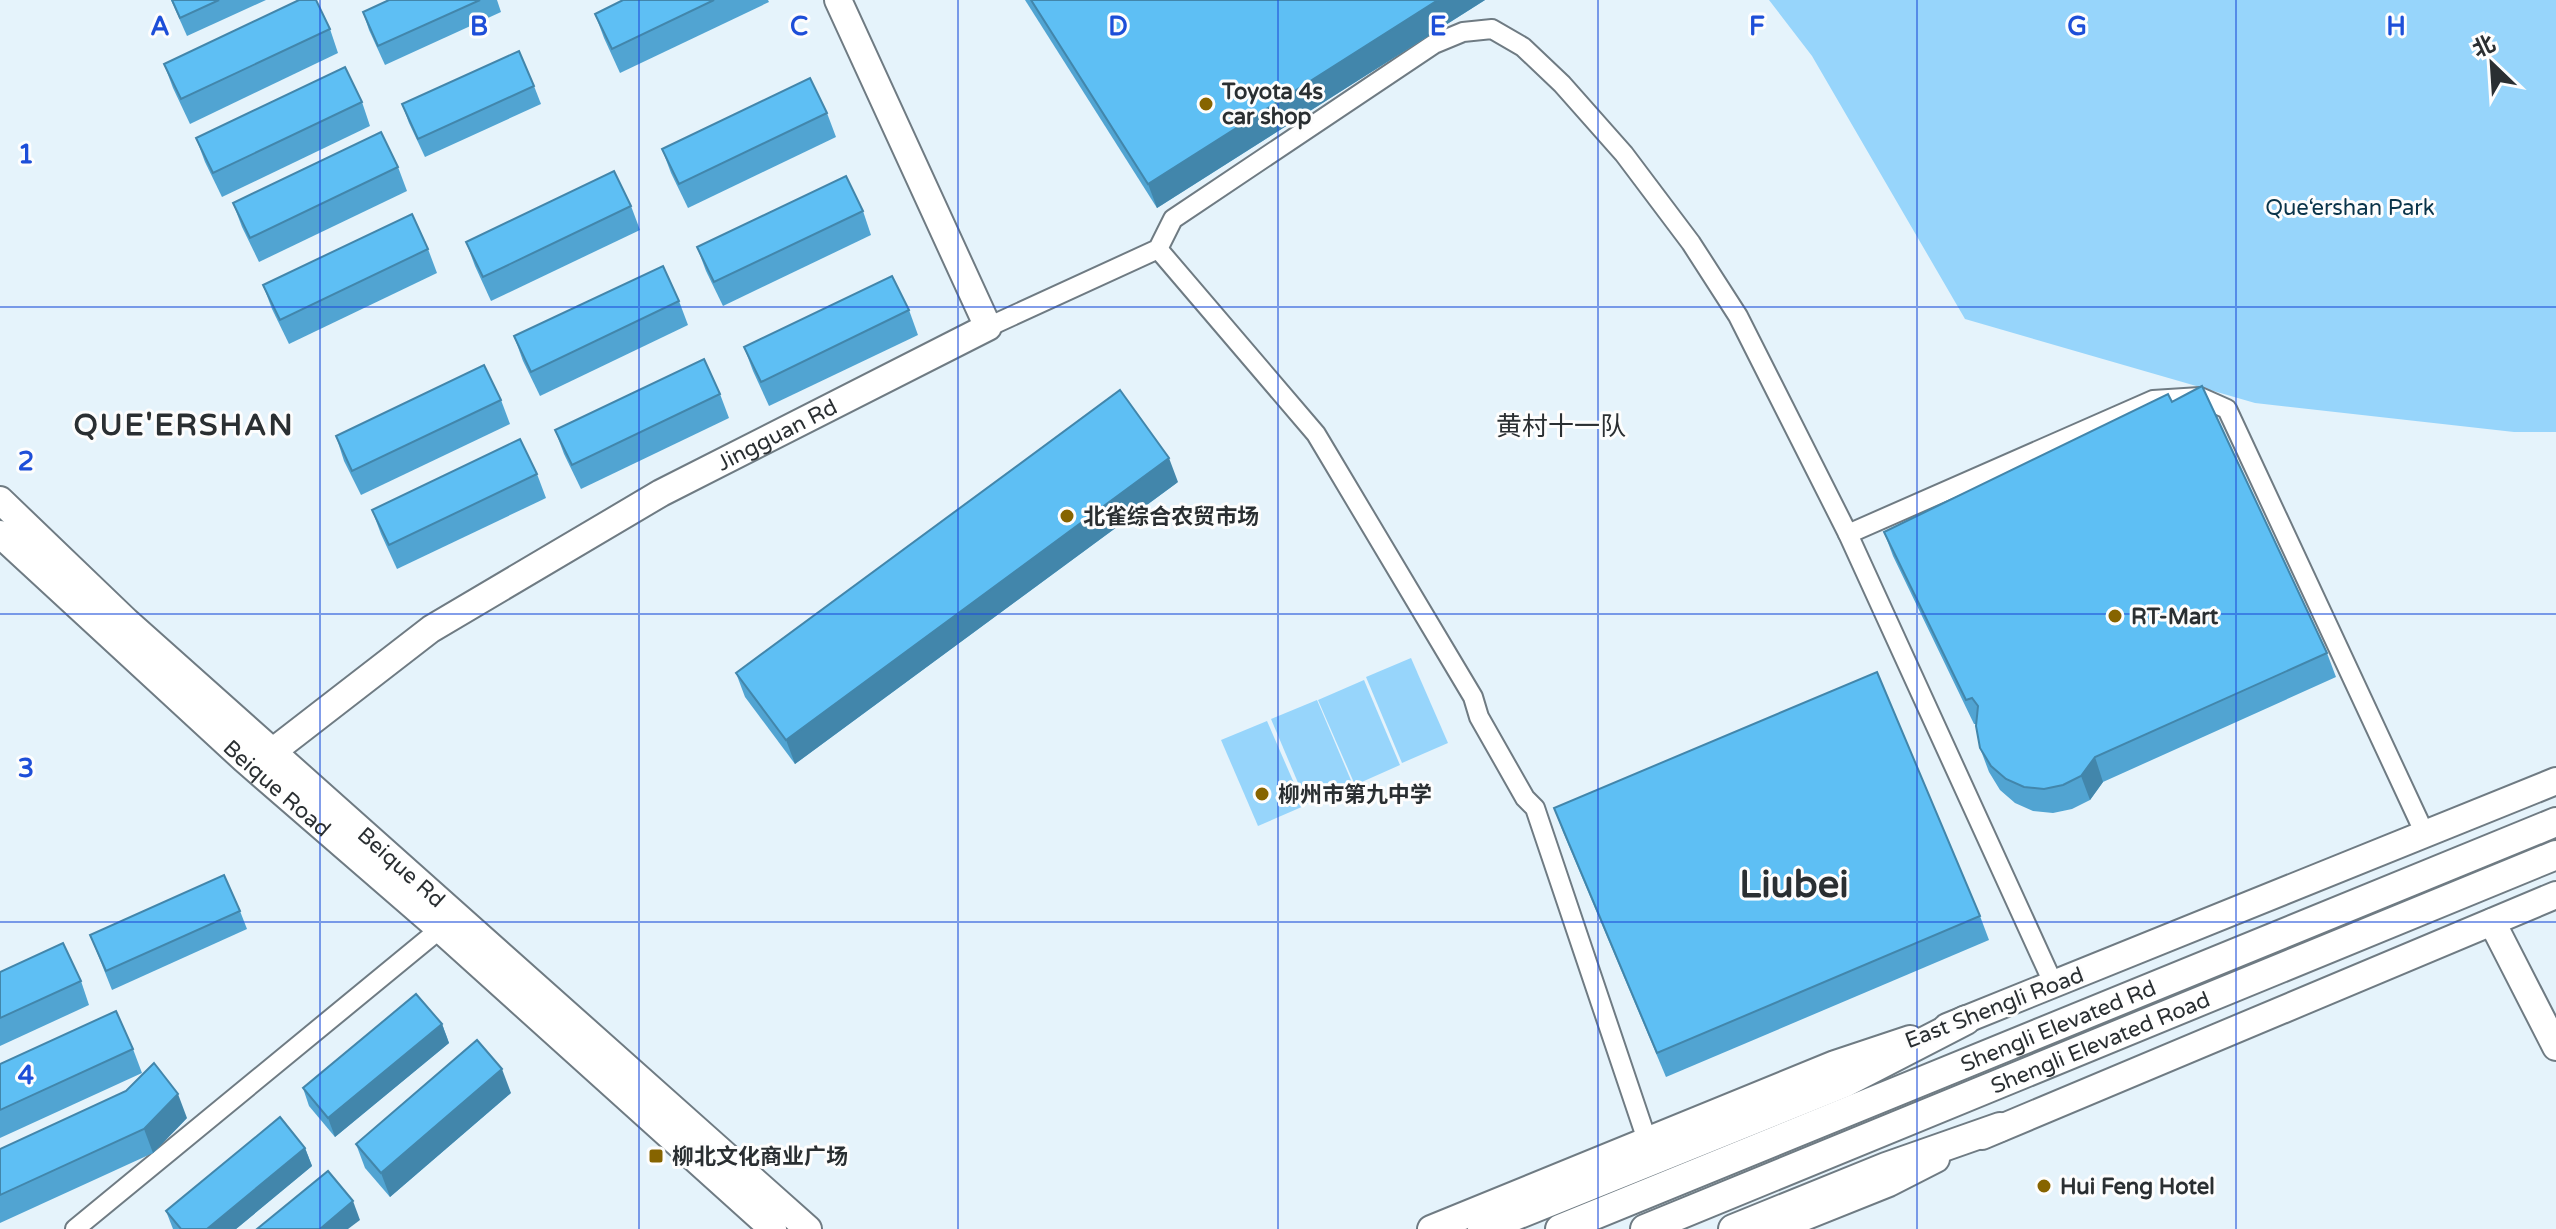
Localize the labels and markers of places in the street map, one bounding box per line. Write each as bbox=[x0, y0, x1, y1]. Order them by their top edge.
place label: Toyota 4s car shop bbox=[1221, 79, 1323, 130]
marker: Toyota 4s car shop bbox=[1197, 95, 1215, 113]
place label: 北雀综合农贸市场 bbox=[1083, 504, 1259, 530]
marker: 北雀综合农贸市场 bbox=[1058, 507, 1076, 525]
place label: RT-Mart bbox=[2131, 604, 2219, 630]
marker: RT-Mart bbox=[2106, 607, 2124, 625]
place label: 柳州市第九中学 bbox=[1278, 782, 1432, 808]
marker: 柳州市第九中学 bbox=[1253, 785, 1271, 803]
place label: 柳北文化商业广场 bbox=[672, 1144, 848, 1170]
marker: 柳北文化商业广场 bbox=[647, 1147, 665, 1165]
place label: Hui Feng Hotel bbox=[2060, 1174, 2215, 1200]
marker: Hui Feng Hotel bbox=[2035, 1177, 2053, 1195]

